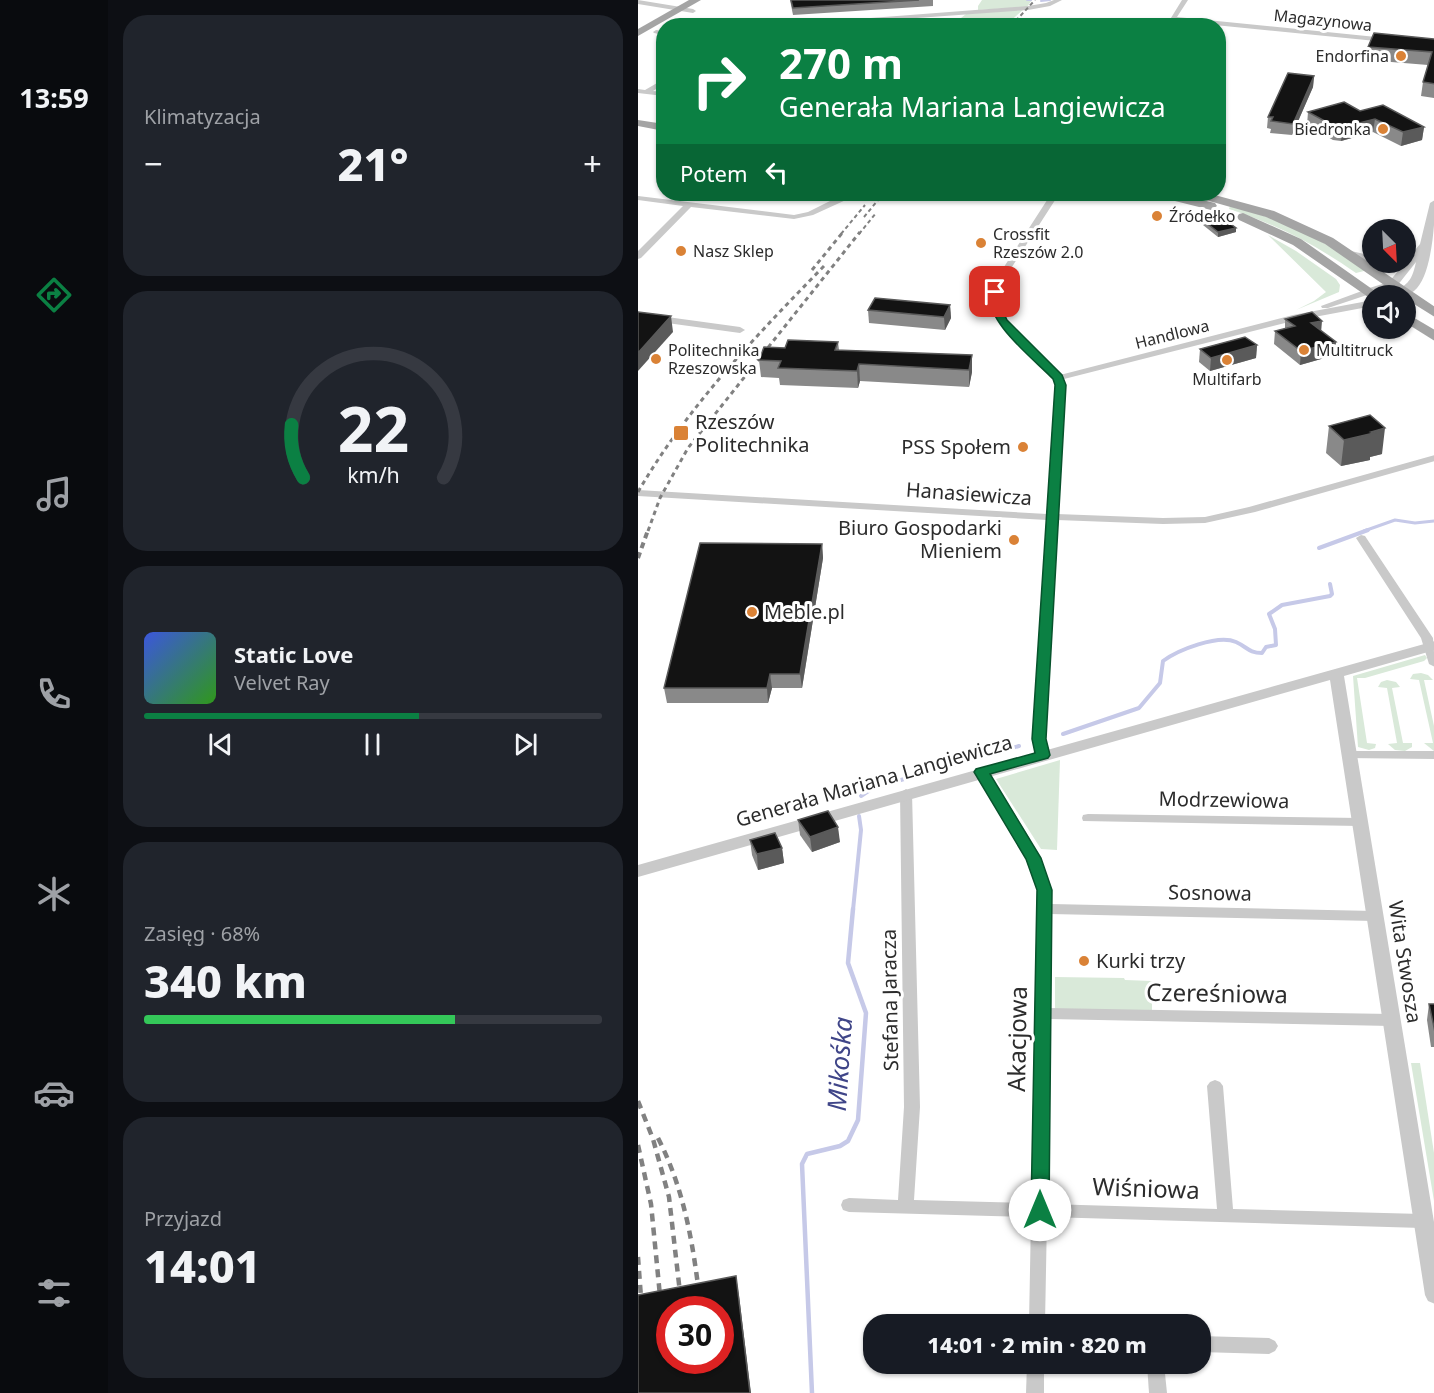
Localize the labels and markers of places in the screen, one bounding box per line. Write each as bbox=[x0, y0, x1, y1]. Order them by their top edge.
place label: Endorfina bbox=[1316, 45, 1389, 67]
marker: Endorfina bbox=[1394, 49, 1408, 63]
place label: Biedronka bbox=[1294, 118, 1371, 140]
marker: Biedronka bbox=[1376, 122, 1390, 136]
place label: Źródełko bbox=[1169, 205, 1235, 227]
marker: Źródełko bbox=[1150, 209, 1164, 223]
place label: Crossfit Rzeszów 2.0 bbox=[993, 223, 1083, 263]
marker: Crossfit Rzeszów 2.0 bbox=[974, 236, 988, 250]
place label: Nasz Sklep bbox=[693, 240, 774, 262]
marker: Nasz Sklep bbox=[674, 244, 688, 258]
pin bbox=[969, 266, 1020, 317]
place label: Politechnika Rzeszowska bbox=[668, 339, 760, 379]
place label: Multitruck bbox=[1316, 339, 1393, 361]
marker: Multitruck bbox=[1297, 343, 1311, 357]
marker: Politechnika Rzeszowska bbox=[649, 352, 663, 366]
marker: Multifarb bbox=[1220, 353, 1234, 367]
place label: Multifarb bbox=[1192, 368, 1262, 390]
place label: Rzeszów Politechnika bbox=[695, 408, 809, 458]
marker: Rzeszów Politechnika bbox=[672, 424, 690, 442]
place label: PSS Społem bbox=[901, 433, 1011, 460]
marker: PSS Społem bbox=[1016, 440, 1030, 454]
place label: Biuro Gospodarki Mieniem bbox=[838, 514, 1002, 564]
marker: Biuro Gospodarki Mieniem bbox=[1007, 533, 1021, 547]
place label: Meble.pl bbox=[764, 598, 845, 625]
marker: Meble.pl bbox=[745, 605, 759, 619]
place label: Kurki trzy bbox=[1096, 947, 1186, 974]
marker: Kurki trzy bbox=[1077, 954, 1091, 968]

